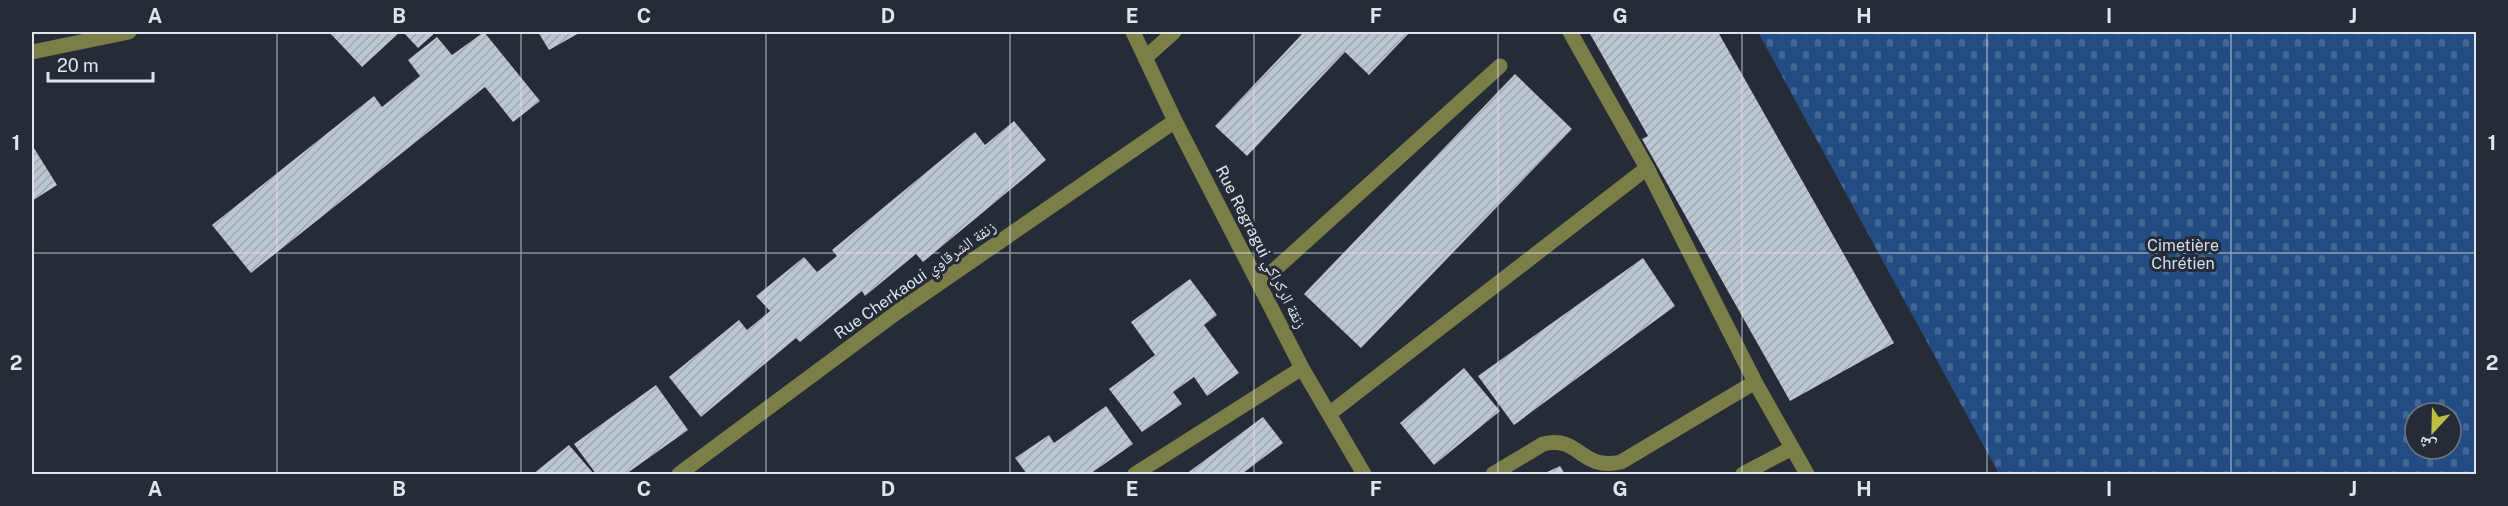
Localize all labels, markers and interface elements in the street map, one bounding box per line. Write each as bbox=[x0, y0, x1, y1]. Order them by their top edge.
text: A bbox=[148, 4, 162, 28]
text: B bbox=[392, 4, 406, 28]
text: C bbox=[637, 4, 651, 28]
text: D bbox=[881, 4, 895, 28]
text: E bbox=[1126, 4, 1138, 28]
text: F bbox=[1370, 4, 1382, 28]
text: G bbox=[1612, 4, 1628, 28]
text: H bbox=[1856, 4, 1872, 28]
text: I bbox=[2106, 4, 2112, 28]
text: J bbox=[2349, 4, 2357, 28]
scale bar bbox=[48, 45, 153, 83]
text: 20 m bbox=[57, 55, 99, 76]
text: 1 bbox=[12, 131, 20, 155]
text: 1 bbox=[2488, 131, 2496, 155]
street label: Rue Regragui زنقة الركراكي bbox=[1209, 162, 1310, 333]
street label: Rue Cherkaoui زنقة الشرقاوي bbox=[831, 217, 1001, 346]
park label: Cimetière Chrétien bbox=[2147, 236, 2219, 273]
text: 2 bbox=[10, 351, 22, 375]
text: 2 bbox=[2486, 351, 2498, 375]
north arrow bbox=[2403, 401, 2463, 461]
text: ش bbox=[2416, 432, 2439, 456]
text: A bbox=[148, 477, 162, 501]
text: B bbox=[392, 477, 406, 501]
text: C bbox=[637, 477, 651, 501]
text: D bbox=[881, 477, 895, 501]
text: E bbox=[1126, 477, 1138, 501]
text: F bbox=[1370, 477, 1382, 501]
text: G bbox=[1612, 477, 1628, 501]
text: H bbox=[1856, 477, 1872, 501]
text: I bbox=[2106, 477, 2112, 501]
text: J bbox=[2349, 477, 2357, 501]

